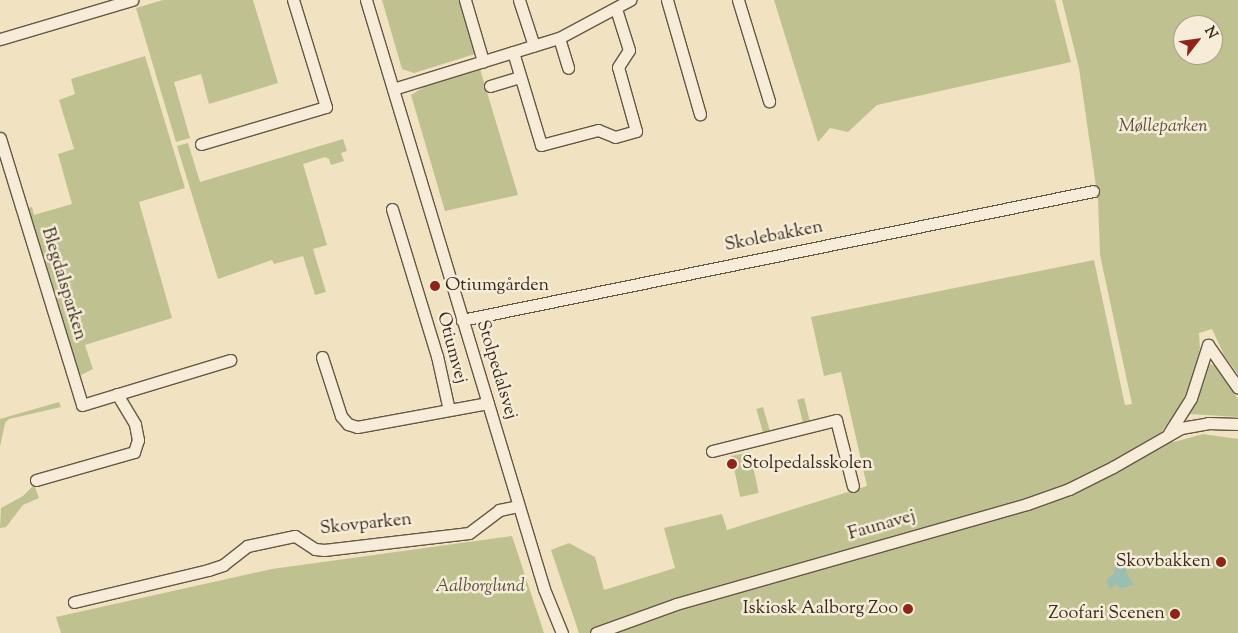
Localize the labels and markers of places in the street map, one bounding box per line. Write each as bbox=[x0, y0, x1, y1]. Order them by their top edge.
place label: Otiumgården bbox=[445, 275, 549, 297]
marker: Otiumgården bbox=[429, 280, 441, 292]
place label: Stolpedalsskolen bbox=[742, 453, 873, 475]
marker: Stolpedalsskolen bbox=[726, 458, 738, 470]
place label: Skovbakken bbox=[1116, 551, 1211, 573]
marker: Skovbakken bbox=[1215, 556, 1227, 568]
place label: Iskiosk Aalborg Zoo bbox=[743, 598, 898, 620]
marker: Iskiosk Aalborg Zoo bbox=[902, 603, 914, 615]
place label: Zoofari Scenen bbox=[1048, 603, 1165, 625]
marker: Zoofari Scenen bbox=[1169, 608, 1181, 620]

